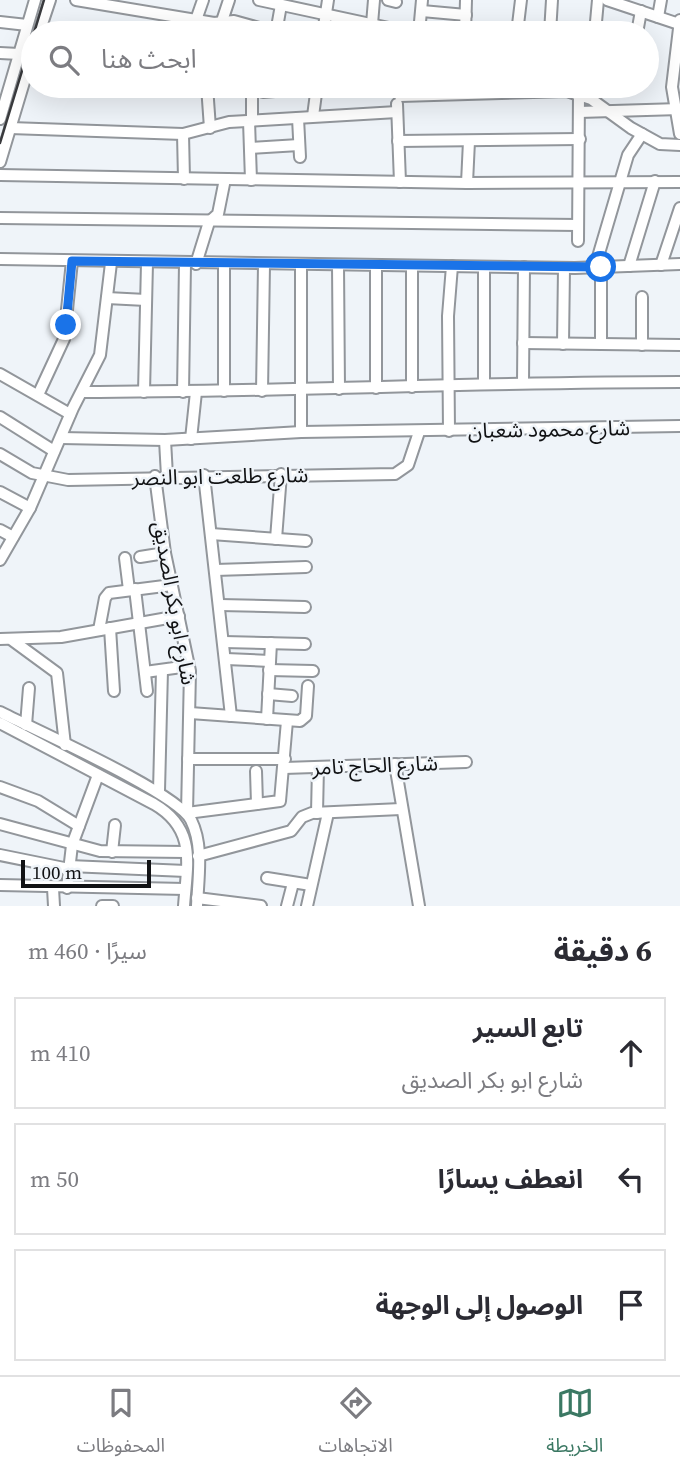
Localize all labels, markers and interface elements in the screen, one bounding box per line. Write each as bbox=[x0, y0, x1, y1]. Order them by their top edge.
search box bbox=[21, 21, 659, 98]
icon: search bbox=[45, 41, 83, 79]
text: ابحث هنا bbox=[101, 41, 197, 77]
route start bbox=[585, 251, 616, 282]
route end bbox=[50, 309, 81, 340]
street label: شارع محمود شعبان bbox=[468, 413, 630, 446]
street label: شارع طلعت ابو النصر bbox=[131, 460, 308, 493]
street label: شارع ابو بكر الصديق bbox=[145, 519, 204, 687]
street label: شارع الحاج تامر bbox=[311, 748, 438, 783]
scale bar bbox=[21, 857, 150, 889]
text: 100 m bbox=[32, 859, 82, 885]
text: 6 دقيقة bbox=[554, 930, 652, 971]
text: سيرًا · 460 m bbox=[28, 935, 147, 967]
text: تابع السير bbox=[473, 1010, 583, 1046]
icon: ahead bbox=[612, 1034, 650, 1072]
text: 410 m bbox=[30, 1037, 91, 1069]
text: شارع ابو بكر الصديق bbox=[402, 1064, 583, 1096]
icon: left bbox=[612, 1160, 650, 1198]
text: انعطف يسارًا bbox=[438, 1161, 583, 1197]
text: 50 m bbox=[30, 1163, 79, 1195]
icon: arrive bbox=[612, 1286, 650, 1324]
text: الوصول إلى الوجهة bbox=[376, 1287, 583, 1323]
tab: المحفوظات bbox=[77, 1384, 165, 1466]
tab: الاتجاهات bbox=[319, 1384, 393, 1466]
tab: الخريطة bbox=[546, 1384, 603, 1466]

